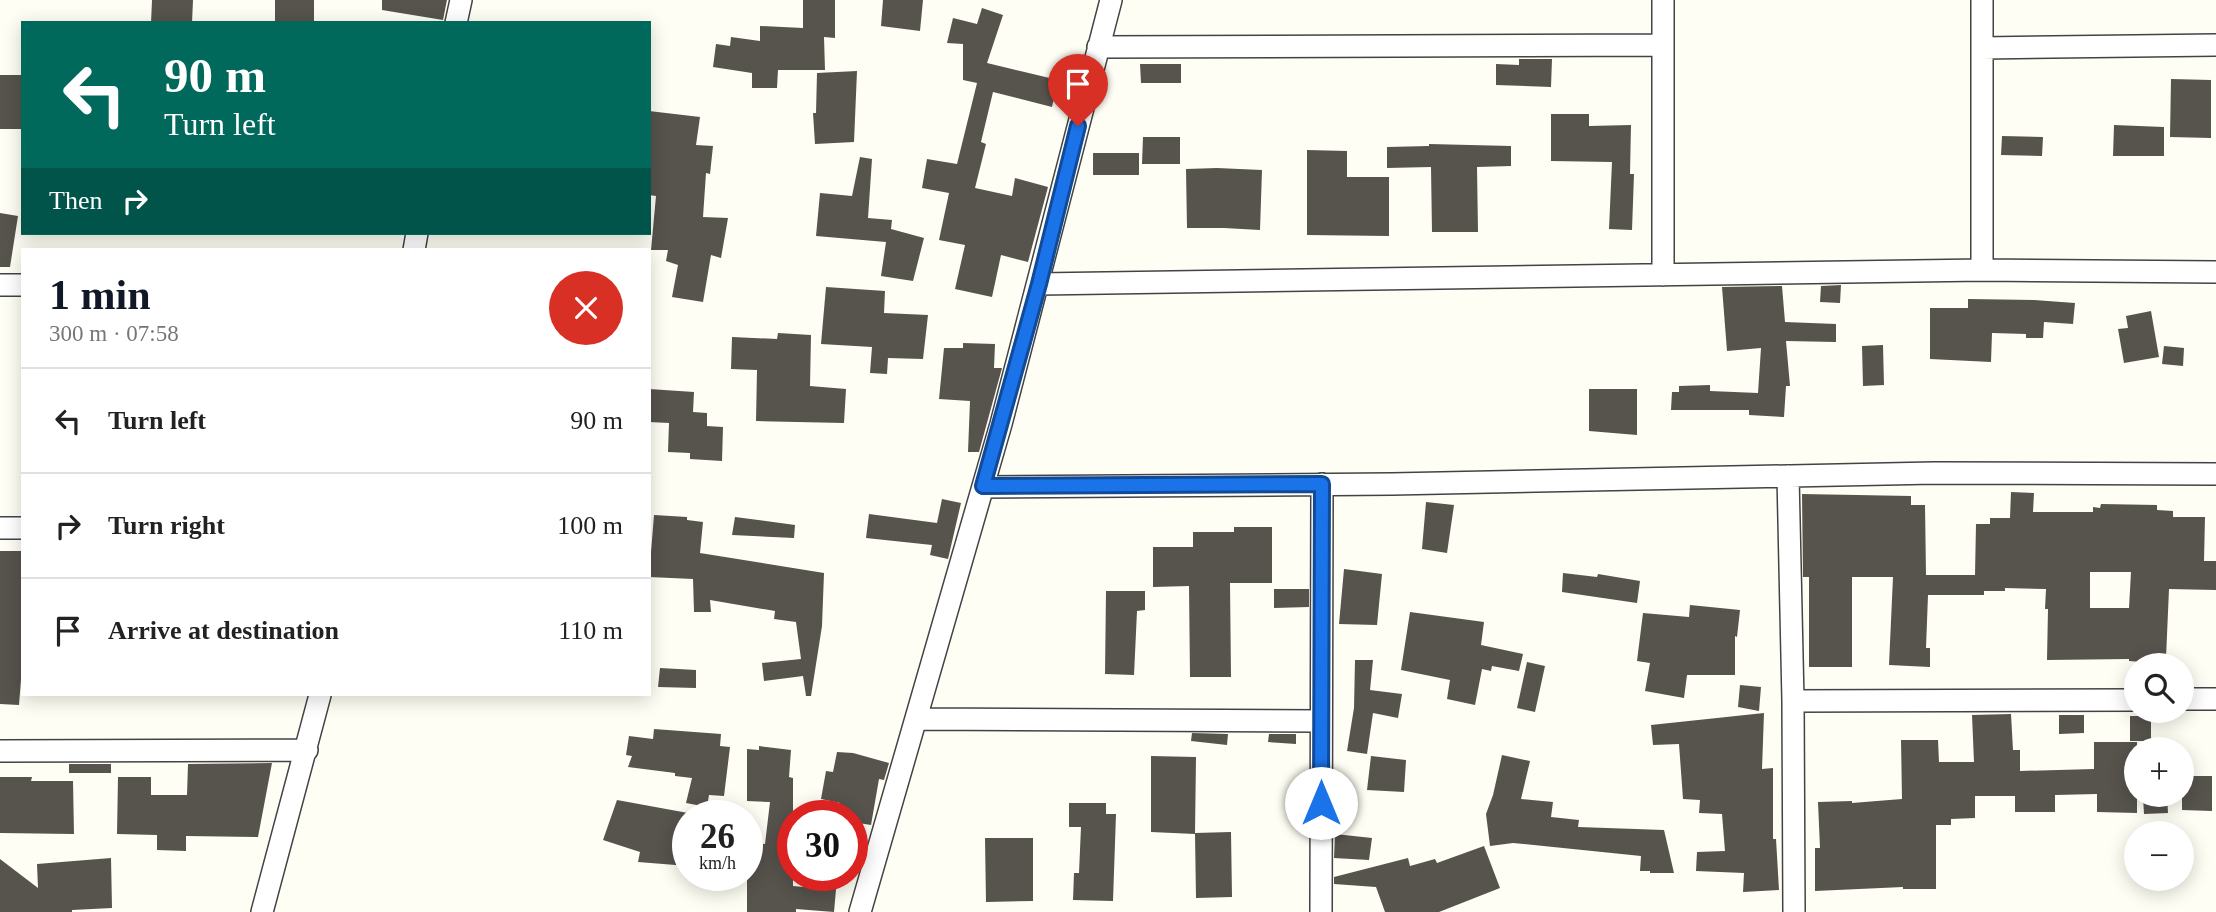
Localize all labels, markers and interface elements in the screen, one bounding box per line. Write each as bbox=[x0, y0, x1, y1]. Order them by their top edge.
text: 90 m bbox=[164, 48, 266, 103]
icon: left bbox=[49, 49, 140, 140]
pin bbox=[1048, 54, 1108, 126]
icon: arrive bbox=[1059, 65, 1097, 103]
text: Turn left bbox=[164, 106, 276, 142]
icon: right bbox=[116, 182, 154, 220]
text: Then bbox=[49, 186, 102, 215]
button: close bbox=[549, 271, 623, 345]
text: 1 min bbox=[49, 272, 151, 318]
text: 300 m · 07:58 bbox=[49, 321, 179, 346]
icon: left bbox=[49, 402, 87, 440]
text: Turn left bbox=[108, 406, 206, 435]
text: 90 m bbox=[570, 406, 623, 435]
icon: right bbox=[49, 507, 87, 545]
text: Turn right bbox=[108, 511, 225, 540]
text: 100 m bbox=[557, 511, 623, 540]
icon: arrive bbox=[49, 612, 87, 650]
text: Arrive at destination bbox=[108, 616, 339, 645]
text: 110 m bbox=[558, 616, 623, 645]
map controls bbox=[2124, 653, 2194, 891]
button: search bbox=[2124, 653, 2194, 723]
button: + bbox=[2124, 737, 2194, 807]
position arrow bbox=[1284, 766, 1358, 840]
speed limit sign: 30 bbox=[777, 800, 868, 891]
text: 26 bbox=[700, 817, 735, 856]
button: − bbox=[2124, 821, 2194, 891]
text: km/h bbox=[699, 853, 736, 873]

